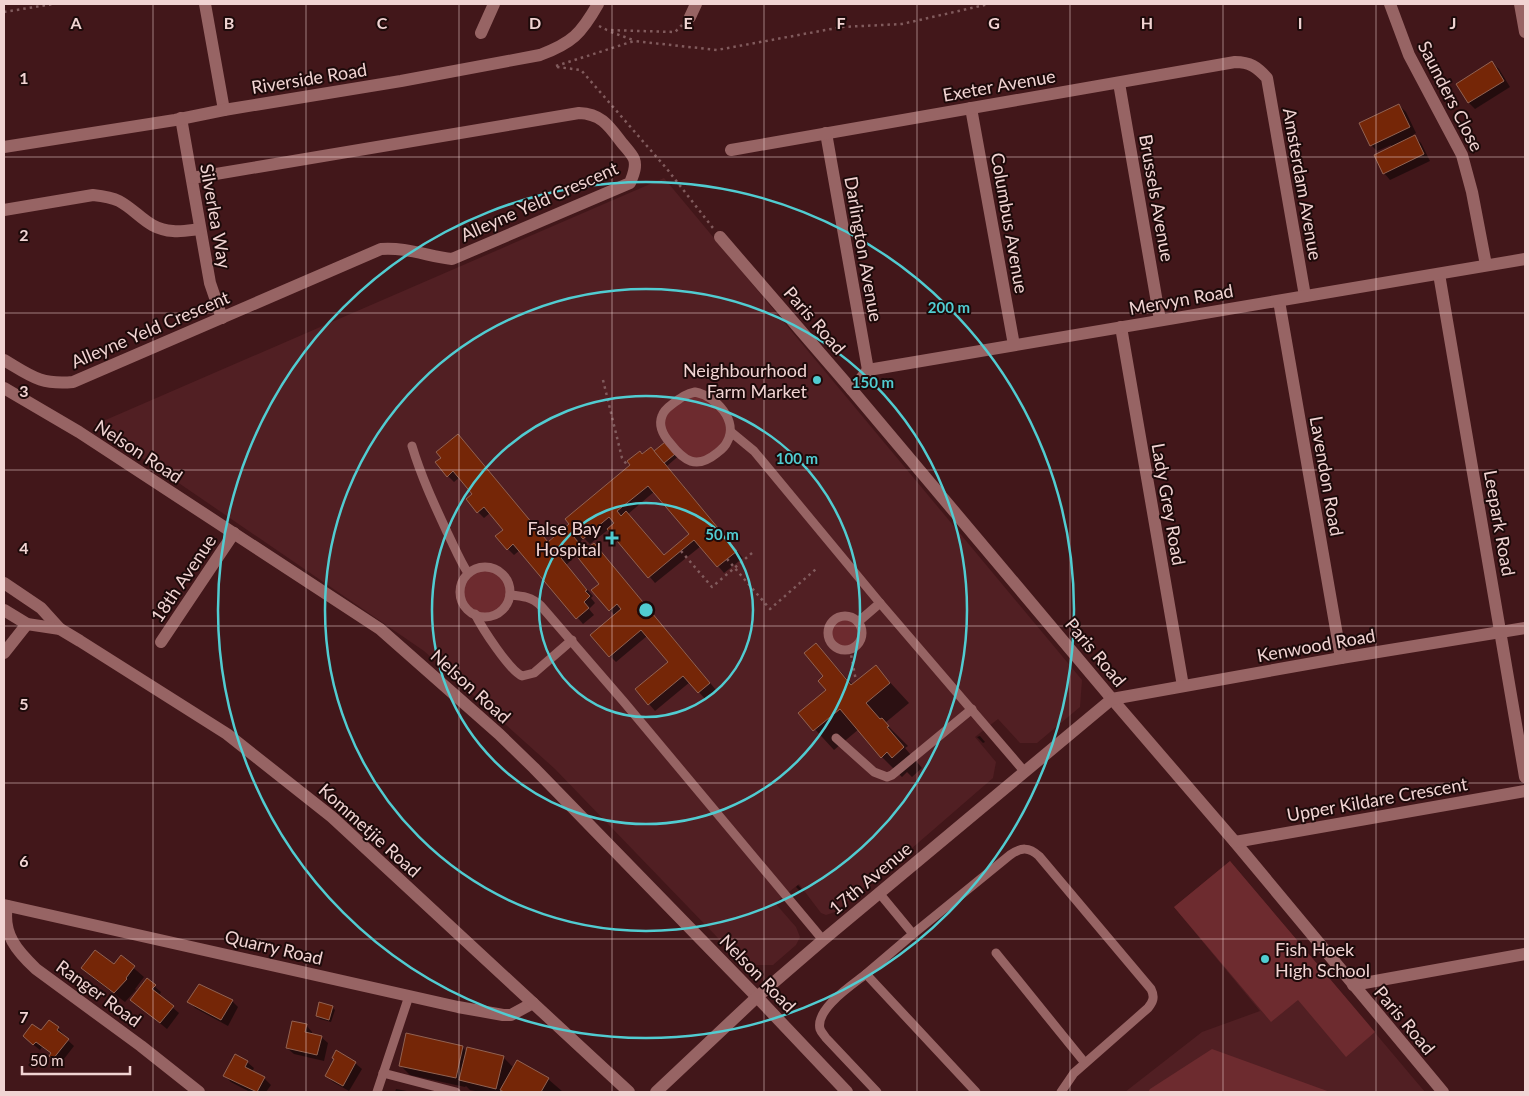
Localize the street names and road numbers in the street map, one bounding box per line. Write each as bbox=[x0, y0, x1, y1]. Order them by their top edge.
street label: Saunders Close bbox=[1414, 37, 1488, 155]
street label: Riverside Road bbox=[250, 58, 368, 98]
street label: Exeter Avenue bbox=[941, 64, 1057, 106]
street label: Amsterdam Avenue bbox=[1279, 106, 1327, 262]
street label: Brussels Avenue bbox=[1135, 133, 1179, 263]
street label: Columbus Avenue bbox=[987, 151, 1033, 295]
street label: Alleyne Yeld Crescent bbox=[457, 156, 622, 246]
street label: Silverlea Way bbox=[196, 162, 236, 271]
street label: Darlington Avenue bbox=[840, 175, 888, 323]
street label: Mervyn Road bbox=[1127, 279, 1235, 319]
street label: Paris Road bbox=[780, 282, 850, 358]
street label: Alleyne Yeld Crescent bbox=[67, 285, 233, 372]
street label: Lavendon Road bbox=[1306, 414, 1348, 538]
street label: Nelson Road bbox=[91, 415, 187, 487]
street label: Lady Grey Road bbox=[1147, 441, 1191, 567]
street label: Leepark Road bbox=[1480, 468, 1520, 578]
street label: 18th Avenue bbox=[146, 530, 220, 626]
street label: Paris Road bbox=[1061, 613, 1131, 691]
street label: Kenwood Road bbox=[1255, 624, 1377, 666]
street label: Nelson Road bbox=[427, 644, 515, 728]
street label: Upper Kildare Crescent bbox=[1285, 772, 1470, 826]
street label: Kommetjie Road bbox=[314, 778, 426, 882]
street label: 17th Avenue bbox=[824, 837, 916, 919]
street label: Quarry Road bbox=[223, 925, 325, 969]
street label: Nelson Road bbox=[715, 929, 801, 1017]
street label: Ranger Road bbox=[52, 955, 146, 1031]
street label: Paris Road bbox=[1370, 981, 1440, 1059]

